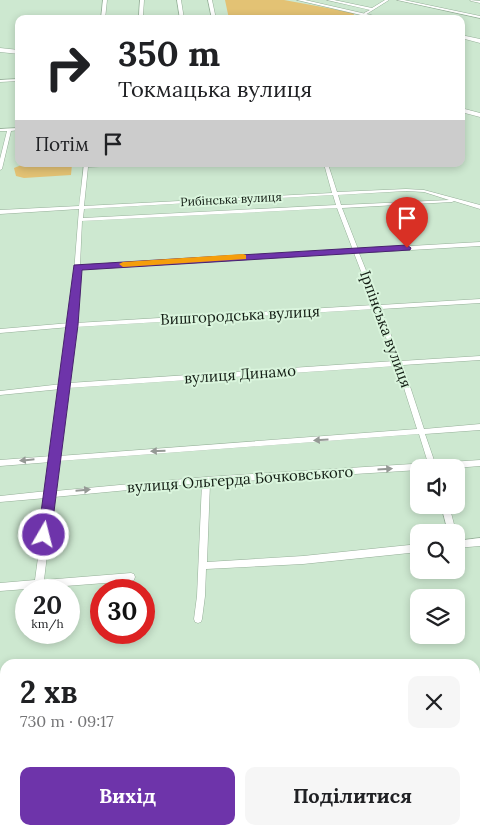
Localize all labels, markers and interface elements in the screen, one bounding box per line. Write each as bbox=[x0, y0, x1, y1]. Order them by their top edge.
text: 350 m bbox=[118, 31, 220, 76]
icon: right bbox=[35, 35, 100, 100]
text: Токмацька вулиця bbox=[118, 75, 312, 103]
icon: arrive bbox=[99, 130, 127, 158]
text: Потім bbox=[35, 132, 89, 156]
street label: Рибінська вулиця bbox=[180, 189, 282, 209]
pin bbox=[386, 197, 428, 248]
icon: arrive bbox=[393, 204, 421, 232]
street label: Ірпінська вулиця bbox=[356, 268, 416, 390]
street label: Вишгородська вулиця bbox=[160, 301, 320, 329]
street label: вулиця Динамо bbox=[183, 361, 297, 387]
one-way arrow bbox=[312, 436, 328, 444]
one-way arrow bbox=[150, 448, 166, 456]
one-way arrow bbox=[19, 457, 35, 465]
map controls bbox=[410, 459, 465, 644]
button: sound bbox=[410, 459, 465, 514]
street label: вулиця Ольгерда Бочковського bbox=[126, 462, 354, 496]
one-way arrow bbox=[377, 465, 393, 473]
one-way arrow bbox=[76, 486, 92, 494]
position arrow bbox=[17, 508, 69, 560]
button: search bbox=[410, 524, 465, 579]
speed limit sign: 30 bbox=[90, 579, 155, 644]
text: 20 bbox=[33, 589, 62, 621]
button: layers bbox=[410, 589, 465, 644]
text: km/h bbox=[31, 616, 64, 631]
text: 2 хв bbox=[20, 673, 78, 711]
button: close bbox=[408, 676, 460, 728]
text: 730 m · 09:17 bbox=[20, 711, 114, 731]
button: Вихід bbox=[20, 767, 235, 825]
button: Поділитися bbox=[245, 767, 460, 825]

